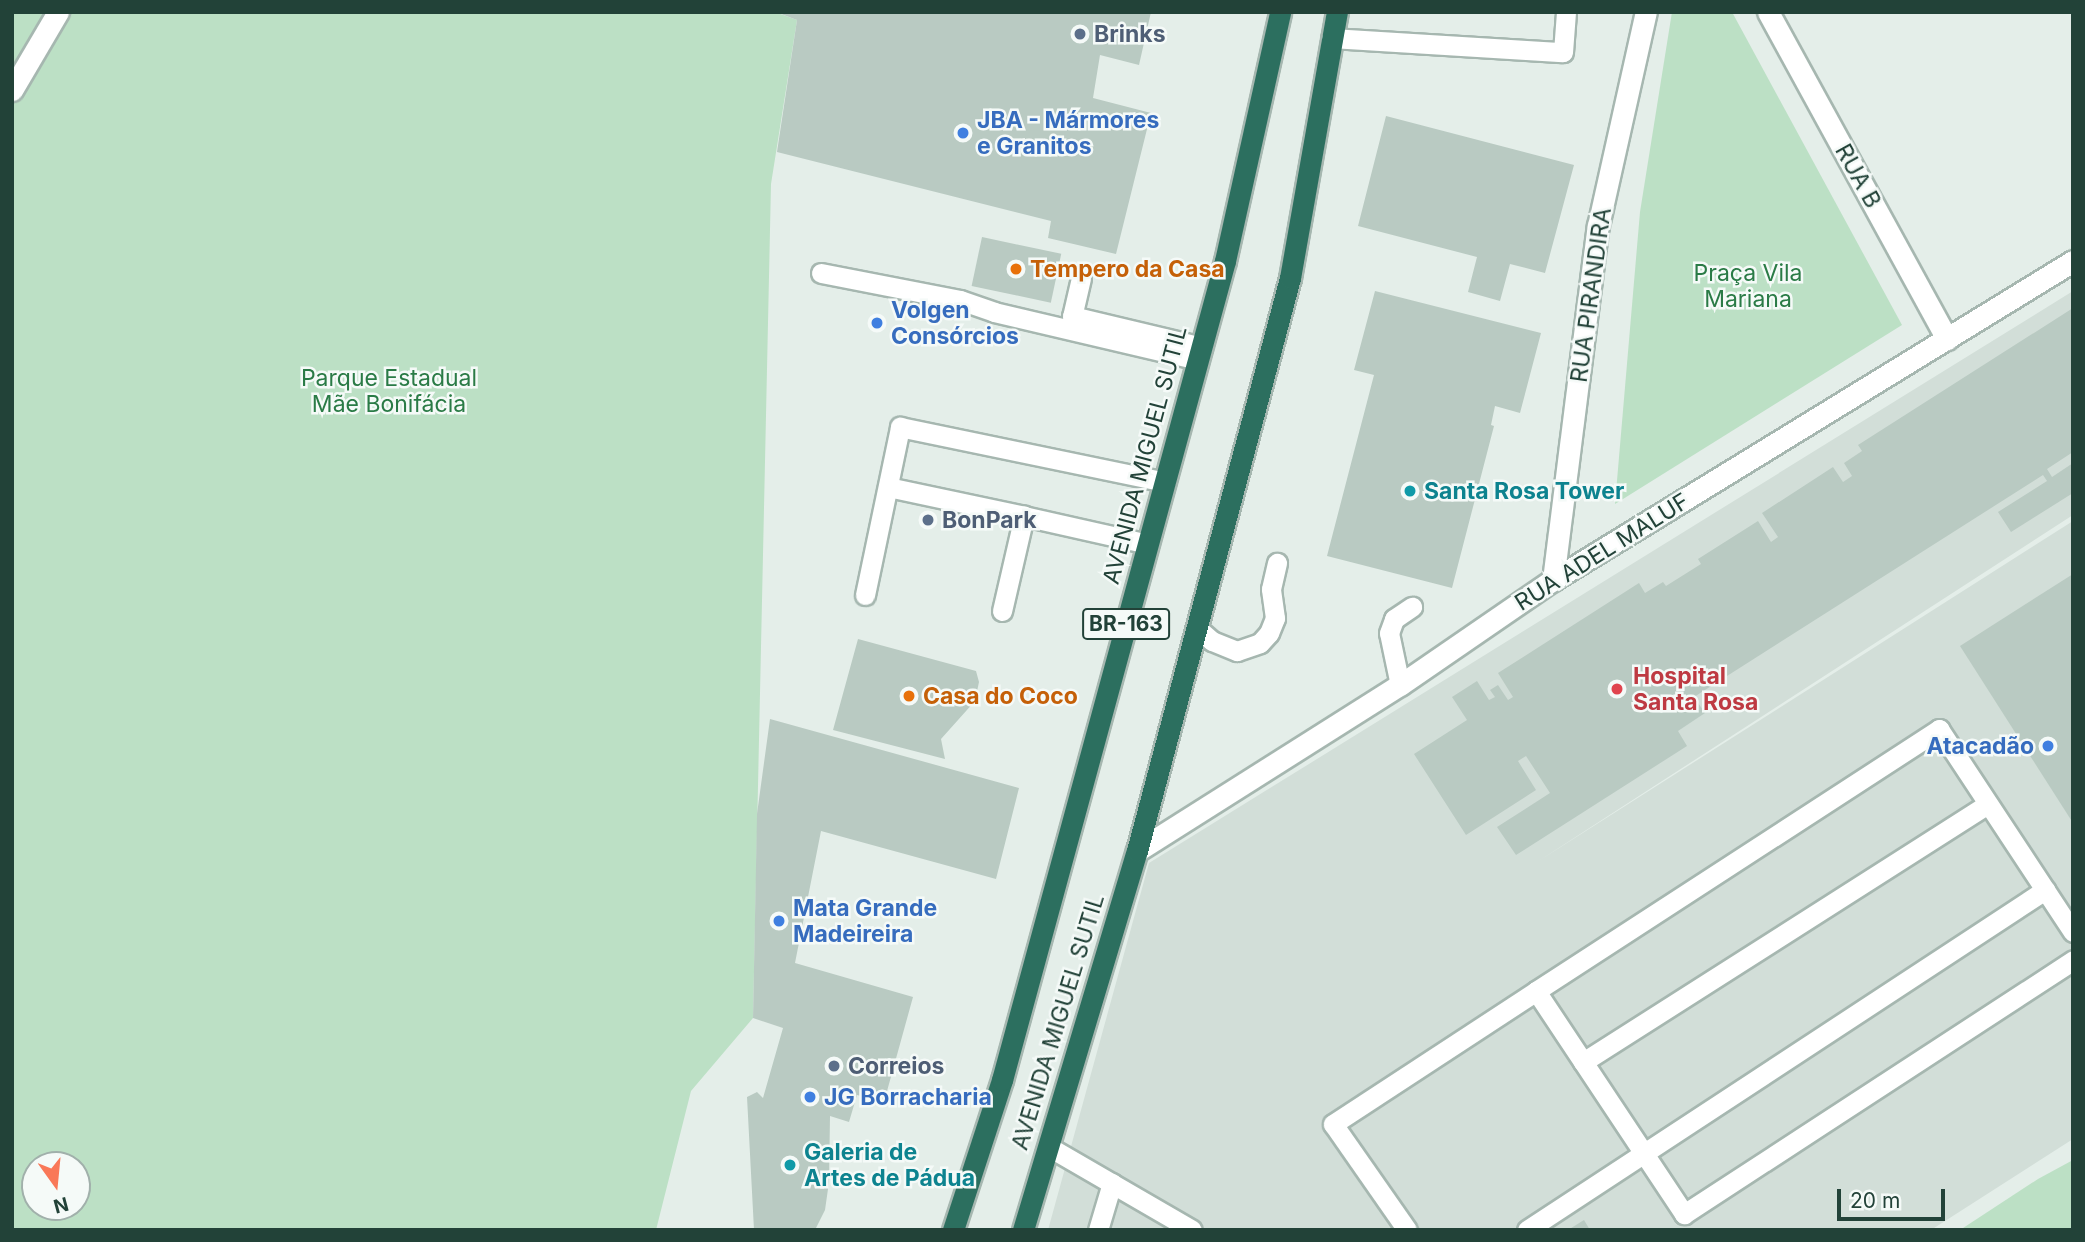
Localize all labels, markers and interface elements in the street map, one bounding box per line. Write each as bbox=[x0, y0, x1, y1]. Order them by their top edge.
place label: Brinks bbox=[1094, 20, 1166, 48]
marker: Brinks bbox=[1072, 26, 1088, 42]
place label: JBA - Mármores e Granitos bbox=[977, 106, 1159, 160]
marker: JBA - Mármores e Granitos bbox=[955, 125, 971, 141]
street label: RUA B bbox=[1829, 139, 1887, 213]
street label: RUA PIRANDIRA bbox=[1565, 206, 1617, 384]
place label: Tempero da Casa bbox=[1030, 255, 1225, 283]
park label: Praça Vila Mariana bbox=[1694, 259, 1802, 313]
marker: Tempero da Casa bbox=[1008, 261, 1024, 277]
place label: Volgen Consórcios bbox=[891, 296, 1019, 350]
marker: Volgen Consórcios bbox=[869, 315, 885, 331]
street label: AVENIDA MIGUEL SUTIL bbox=[1097, 323, 1193, 587]
park label: Parque Estadual Mãe Bonifácia bbox=[301, 364, 477, 418]
place label: Santa Rosa Tower bbox=[1424, 477, 1624, 505]
marker: Santa Rosa Tower bbox=[1402, 483, 1418, 499]
street label: RUA ADEL MALUF bbox=[1510, 487, 1694, 617]
place label: BonPark bbox=[942, 506, 1037, 534]
marker: BonPark bbox=[920, 512, 936, 528]
road number: BR-163 bbox=[1080, 606, 1172, 642]
place label: Hospital Santa Rosa bbox=[1633, 662, 1758, 716]
marker: Hospital Santa Rosa bbox=[1607, 679, 1627, 699]
place label: Casa do Coco bbox=[923, 682, 1078, 710]
marker: Casa do Coco bbox=[901, 688, 917, 704]
place label: Atacadão bbox=[1927, 732, 2034, 760]
marker: Atacadão bbox=[2040, 738, 2056, 754]
street label: AVENIDA MIGUEL SUTIL bbox=[1006, 891, 1110, 1153]
place label: Mata Grande Madeireira bbox=[793, 894, 937, 948]
marker: Mata Grande Madeireira bbox=[771, 913, 787, 929]
place label: Correios bbox=[848, 1052, 944, 1080]
marker: Correios bbox=[826, 1058, 842, 1074]
place label: JG Borracharia bbox=[824, 1083, 992, 1111]
marker: JG Borracharia bbox=[802, 1089, 818, 1105]
place label: Galeria de Artes de Pádua bbox=[804, 1138, 975, 1192]
north arrow bbox=[21, 1151, 91, 1221]
marker: Galeria de Artes de Pádua bbox=[782, 1157, 798, 1173]
scale bar bbox=[1840, 1176, 1948, 1220]
text: 20 m bbox=[1850, 1188, 1900, 1213]
text: N bbox=[51, 1192, 71, 1218]

